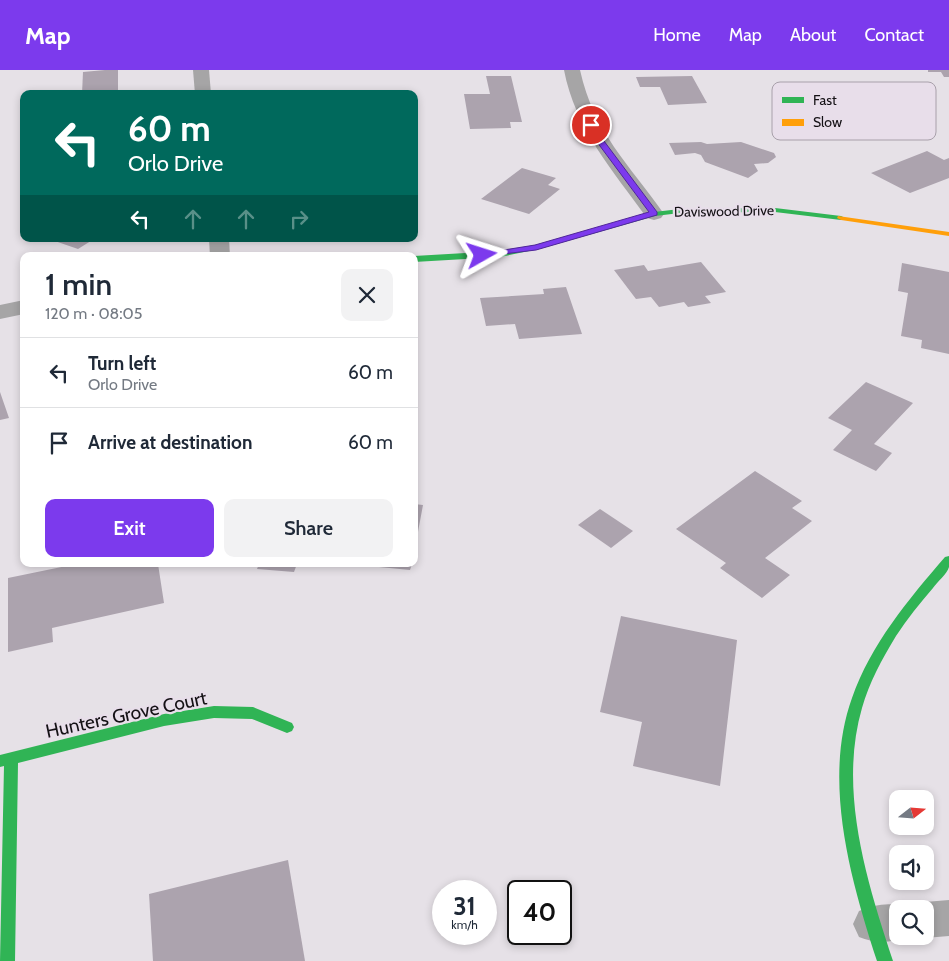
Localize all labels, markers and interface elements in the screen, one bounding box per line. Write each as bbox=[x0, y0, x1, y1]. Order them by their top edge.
text: Map bbox=[25, 21, 71, 50]
text: Home bbox=[653, 24, 701, 46]
text: Map bbox=[729, 24, 762, 46]
text: About bbox=[790, 24, 836, 46]
text: Contact bbox=[864, 24, 924, 46]
legend bbox=[772, 82, 936, 140]
text: Fast bbox=[813, 91, 837, 109]
pin bbox=[570, 104, 612, 146]
text: 60 m bbox=[128, 107, 211, 150]
icon: left bbox=[45, 110, 110, 175]
icon: arrive bbox=[577, 111, 605, 139]
text: Slow bbox=[813, 113, 842, 131]
text: Orlo Drive bbox=[128, 150, 223, 177]
street label: Daviswood Drive bbox=[674, 201, 774, 221]
icon: left bbox=[126, 205, 154, 233]
icon: ahead bbox=[179, 205, 207, 233]
icon: ahead bbox=[232, 205, 260, 233]
icon: right bbox=[285, 205, 313, 233]
position arrow bbox=[455, 228, 507, 280]
text: 1 min bbox=[45, 266, 112, 303]
button: close bbox=[341, 269, 393, 321]
text: 120 m · 08:05 bbox=[45, 304, 142, 323]
text: Turn left bbox=[88, 352, 156, 375]
icon: left bbox=[45, 359, 73, 387]
text: 60 m bbox=[348, 361, 393, 384]
text: Orlo Drive bbox=[88, 375, 157, 394]
icon: arrive bbox=[45, 429, 73, 457]
text: Arrive at destination bbox=[88, 431, 252, 454]
text: 60 m bbox=[348, 431, 393, 454]
button: Exit bbox=[45, 499, 214, 557]
button: Share bbox=[224, 499, 393, 557]
street label: Hunters Grove Court bbox=[44, 686, 209, 743]
north arrow bbox=[889, 790, 934, 835]
map controls bbox=[889, 790, 934, 945]
button: sound bbox=[889, 845, 934, 890]
speed limit sign: 40 bbox=[507, 880, 572, 945]
text: 31 bbox=[453, 891, 476, 921]
button: search bbox=[889, 900, 934, 945]
text: km/h bbox=[451, 917, 478, 932]

